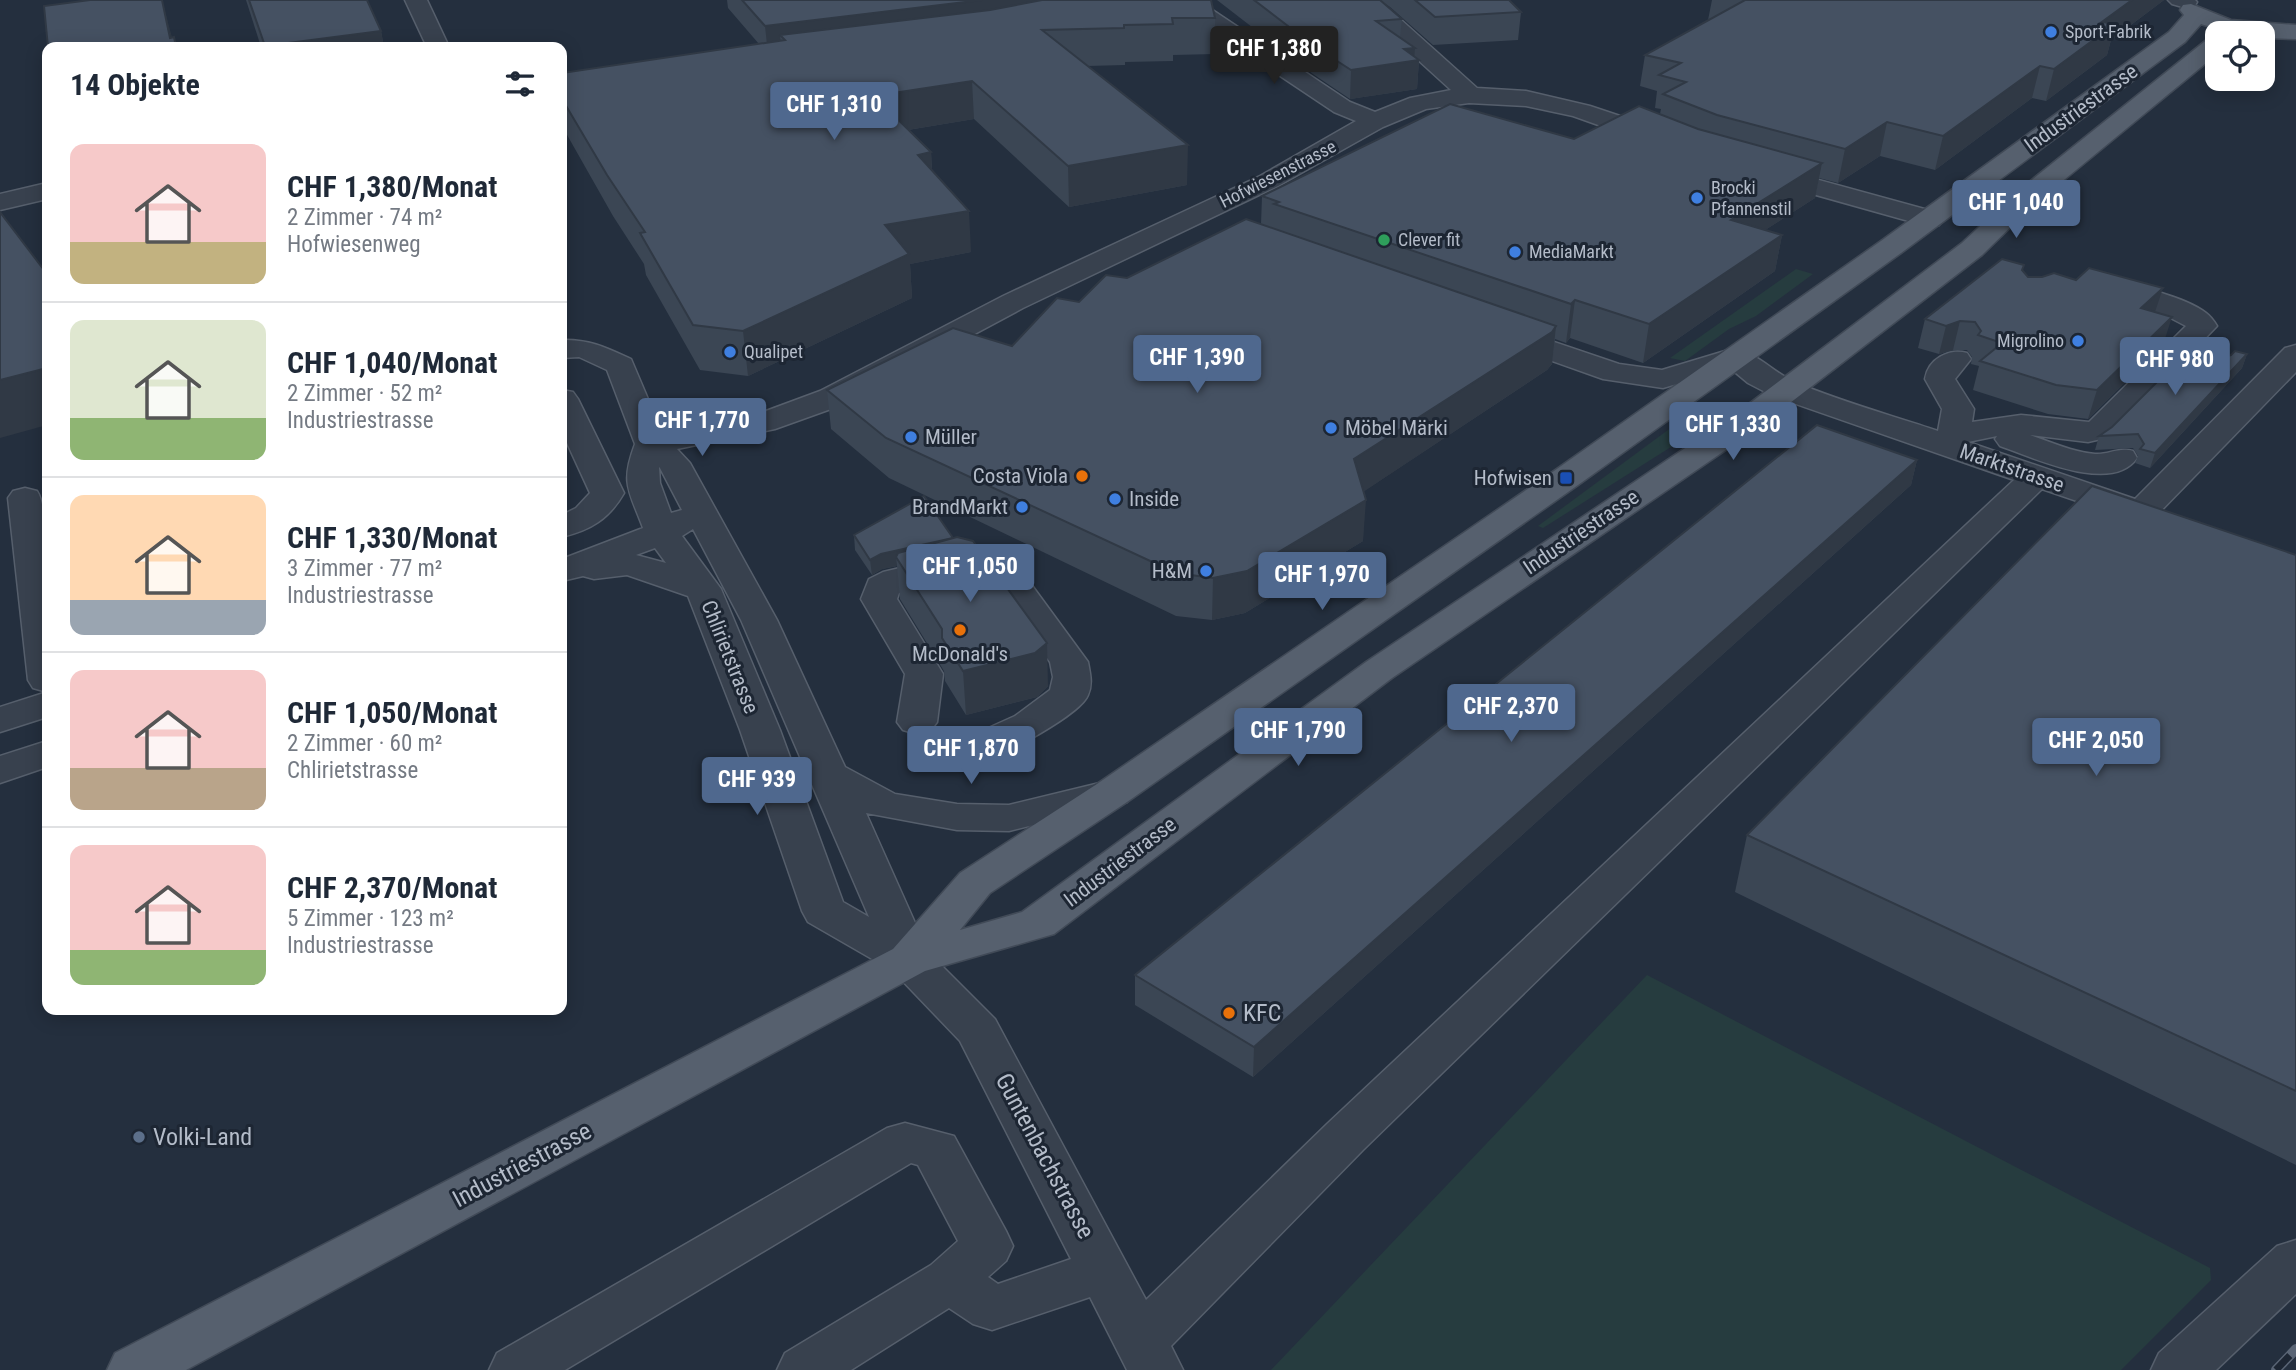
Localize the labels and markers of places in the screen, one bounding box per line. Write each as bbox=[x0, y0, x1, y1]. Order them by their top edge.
place label: Sport-Fabrik bbox=[2065, 21, 2152, 42]
marker: Sport-Fabrik bbox=[2043, 24, 2059, 40]
pin: CHF 1,380 bbox=[1194, 27, 1354, 86]
pin: CHF 1,310 bbox=[754, 82, 914, 142]
place label: Brocki Pfannenstil bbox=[1711, 177, 1792, 219]
pin: CHF 1,040 bbox=[1936, 180, 2096, 240]
marker: Brocki Pfannenstil bbox=[1689, 190, 1705, 206]
place label: Clever fit bbox=[1398, 229, 1460, 250]
marker: Clever fit bbox=[1376, 232, 1392, 248]
place label: MediaMarkt bbox=[1529, 241, 1614, 262]
marker: MediaMarkt bbox=[1507, 244, 1523, 260]
place label: Migrolino bbox=[1997, 330, 2064, 351]
marker: Migrolino bbox=[2070, 333, 2086, 349]
pin: CHF 1,390 bbox=[1117, 336, 1277, 395]
pin: CHF 980 bbox=[2110, 338, 2240, 397]
place label: Qualipet bbox=[744, 341, 803, 362]
marker: Qualipet bbox=[722, 344, 738, 360]
pin: CHF 1,770 bbox=[622, 398, 782, 458]
pin: CHF 1,330 bbox=[1653, 402, 1813, 462]
place label: Möbel Märki bbox=[1345, 416, 1448, 440]
marker: Möbel Märki bbox=[1323, 420, 1339, 436]
place label: Müller bbox=[925, 425, 977, 449]
marker: Müller bbox=[903, 429, 919, 445]
place label: Costa Viola bbox=[973, 464, 1068, 488]
place label: Hofwisen bbox=[1474, 466, 1552, 490]
marker: Costa Viola bbox=[1074, 468, 1090, 484]
marker: Hofwisen bbox=[1558, 470, 1574, 486]
place label: Inside bbox=[1129, 487, 1179, 511]
marker: Inside bbox=[1107, 491, 1123, 507]
place label: BrandMarkt bbox=[912, 495, 1008, 519]
marker: BrandMarkt bbox=[1014, 499, 1030, 515]
pin: CHF 1,050 bbox=[890, 544, 1050, 604]
pin: CHF 1,970 bbox=[1242, 552, 1402, 612]
place label: H&M bbox=[1152, 559, 1192, 583]
marker: H&M bbox=[1198, 563, 1214, 579]
marker: McDonald's bbox=[952, 622, 968, 638]
place label: McDonald's bbox=[912, 642, 1008, 666]
pin: CHF 2,370 bbox=[1431, 684, 1591, 744]
pin: CHF 1,790 bbox=[1218, 708, 1378, 768]
pin: CHF 2,050 bbox=[2016, 718, 2176, 778]
pin: CHF 1,870 bbox=[891, 726, 1051, 786]
pin: CHF 939 bbox=[692, 758, 822, 817]
place label: KFC bbox=[1243, 999, 1281, 1027]
marker: KFC bbox=[1221, 1005, 1237, 1021]
place label: Volki-Land bbox=[153, 1123, 252, 1151]
marker: Volki-Land bbox=[131, 1129, 147, 1145]

